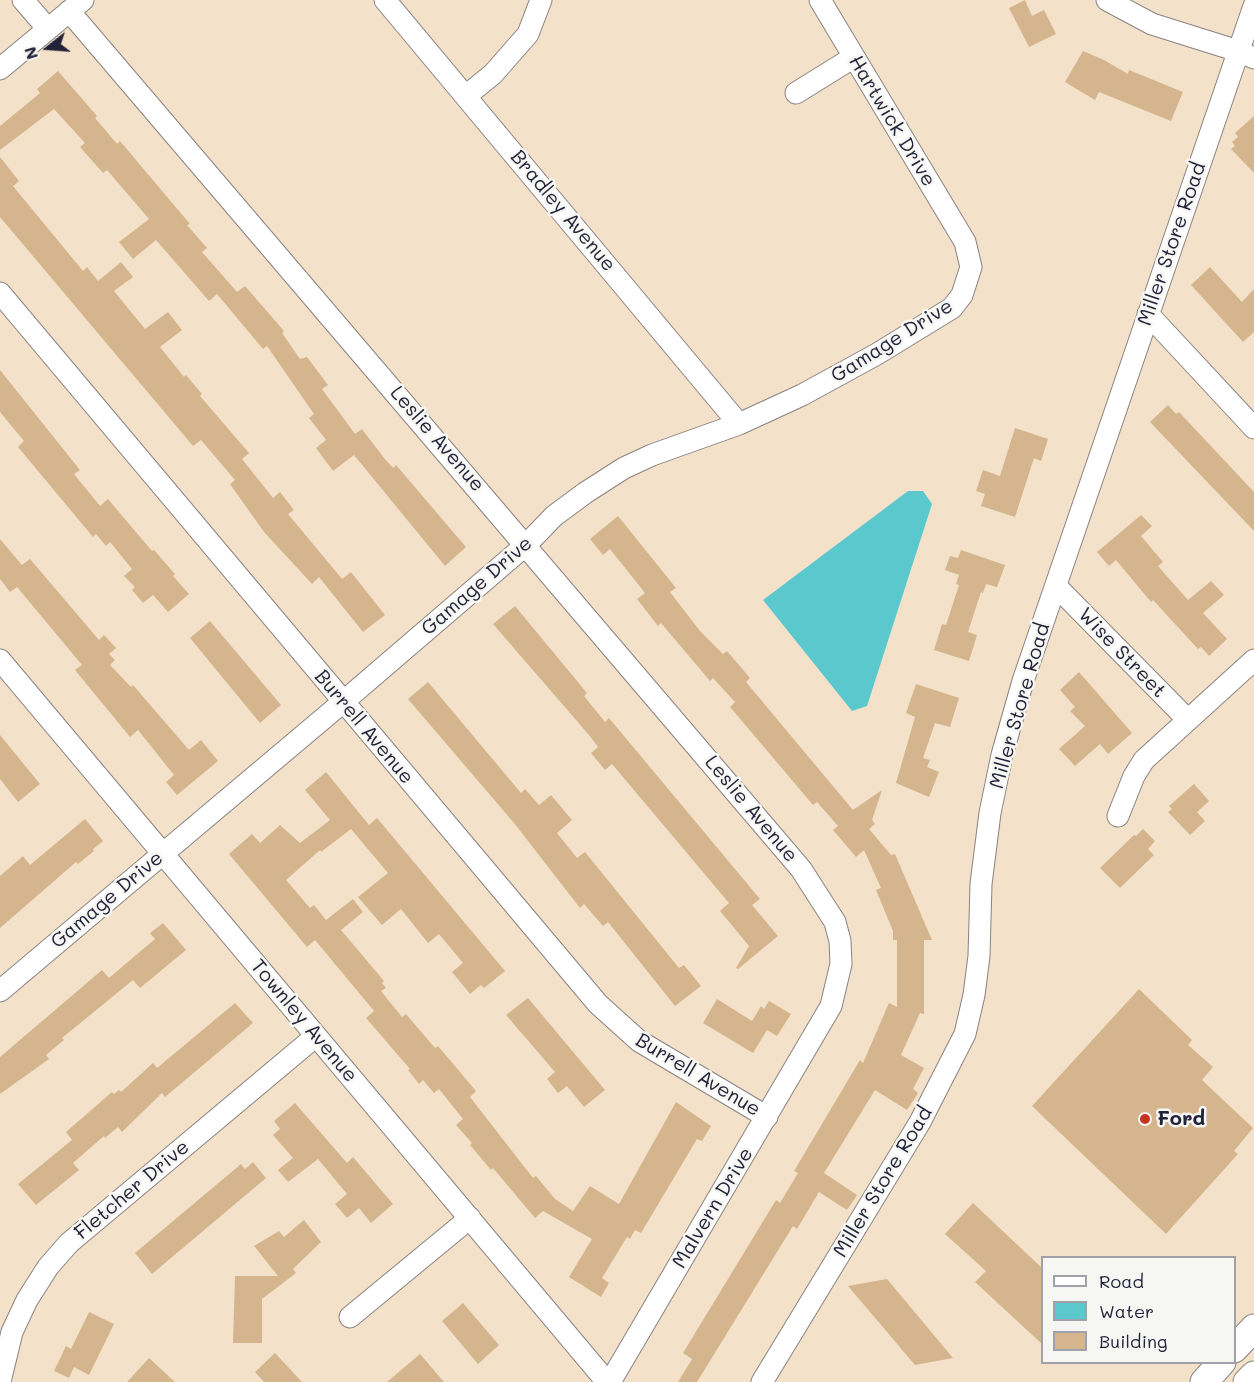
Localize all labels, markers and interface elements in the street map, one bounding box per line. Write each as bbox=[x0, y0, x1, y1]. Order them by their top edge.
north arrow bbox=[18, 18, 78, 78]
text: N bbox=[18, 45, 42, 62]
street label: Hartwick Drive bbox=[843, 51, 941, 191]
street label: Bradley Avenue bbox=[505, 145, 621, 277]
street label: Miller Store Road bbox=[1133, 159, 1211, 329]
street label: Gamage Drive bbox=[827, 294, 957, 388]
street label: Leslie Avenue bbox=[385, 381, 489, 497]
street label: Gamage Drive bbox=[417, 531, 537, 641]
street label: Wise Street bbox=[1073, 603, 1171, 703]
street label: Miller Store Road bbox=[985, 620, 1055, 792]
street label: Burrell Avenue bbox=[309, 665, 419, 789]
street label: Leslie Avenue bbox=[699, 751, 803, 867]
street label: Gamage Drive bbox=[46, 846, 168, 954]
street label: Townley Avenue bbox=[246, 955, 362, 1087]
street label: Burrell Avenue bbox=[631, 1028, 765, 1122]
street label: Miller Store Road bbox=[829, 1102, 937, 1262]
place label: Ford bbox=[1157, 1107, 1205, 1131]
marker: Ford bbox=[1138, 1112, 1152, 1126]
street label: Fletcher Drive bbox=[70, 1135, 194, 1245]
street label: Malvern Drive bbox=[667, 1143, 759, 1273]
legend bbox=[1041, 1256, 1236, 1364]
text: Road bbox=[1099, 1269, 1144, 1293]
text: Water bbox=[1099, 1299, 1154, 1323]
text: Building bbox=[1099, 1329, 1167, 1353]

